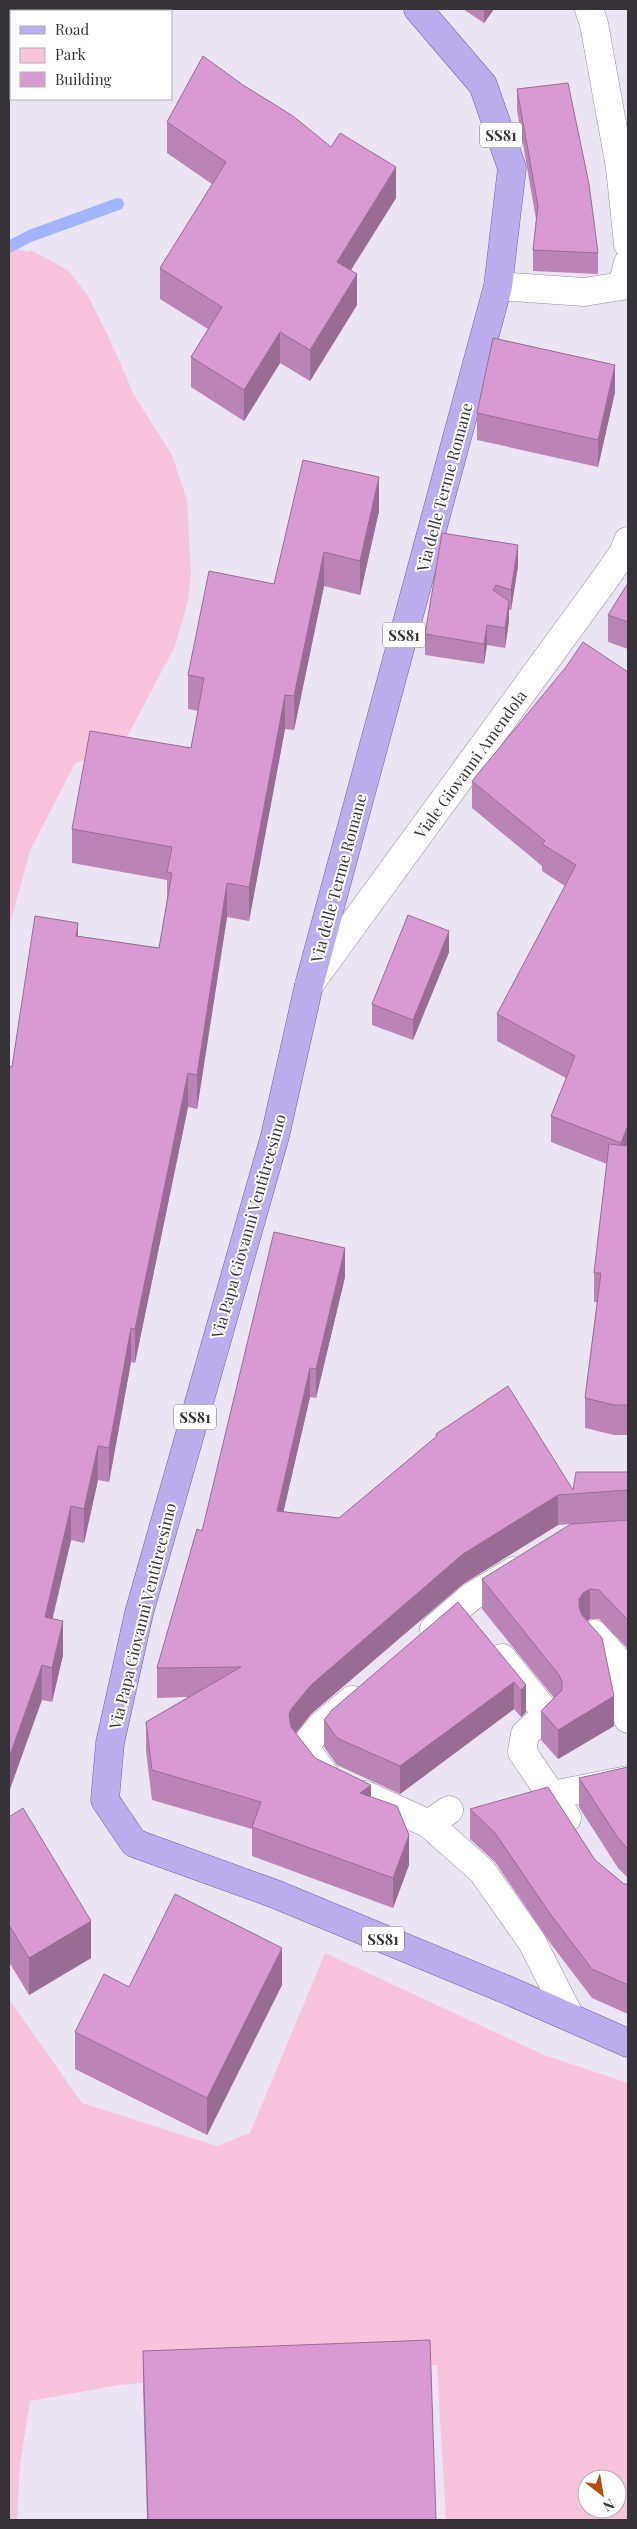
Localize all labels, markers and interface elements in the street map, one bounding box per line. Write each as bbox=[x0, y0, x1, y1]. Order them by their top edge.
legend bbox=[10, 10, 172, 100]
text: Road bbox=[55, 19, 89, 39]
text: Park bbox=[55, 44, 87, 64]
text: Building bbox=[55, 69, 112, 89]
road number: SS81 bbox=[480, 122, 522, 148]
street label: Via delle Terme Romane bbox=[411, 400, 477, 575]
road number: SS81 bbox=[383, 622, 425, 648]
street label: Viale Giovanni Amendola bbox=[408, 686, 531, 843]
street label: Via delle Terme Romane bbox=[305, 791, 371, 966]
street label: Via Papa Giovanni Ventitreesimo bbox=[206, 1111, 290, 1342]
road number: SS81 bbox=[174, 1404, 216, 1430]
street label: Via Papa Giovanni Ventitreesimo bbox=[103, 1500, 180, 1732]
road number: SS81 bbox=[362, 1926, 404, 1952]
north arrow bbox=[577, 2469, 627, 2519]
text: N bbox=[600, 2495, 618, 2516]

